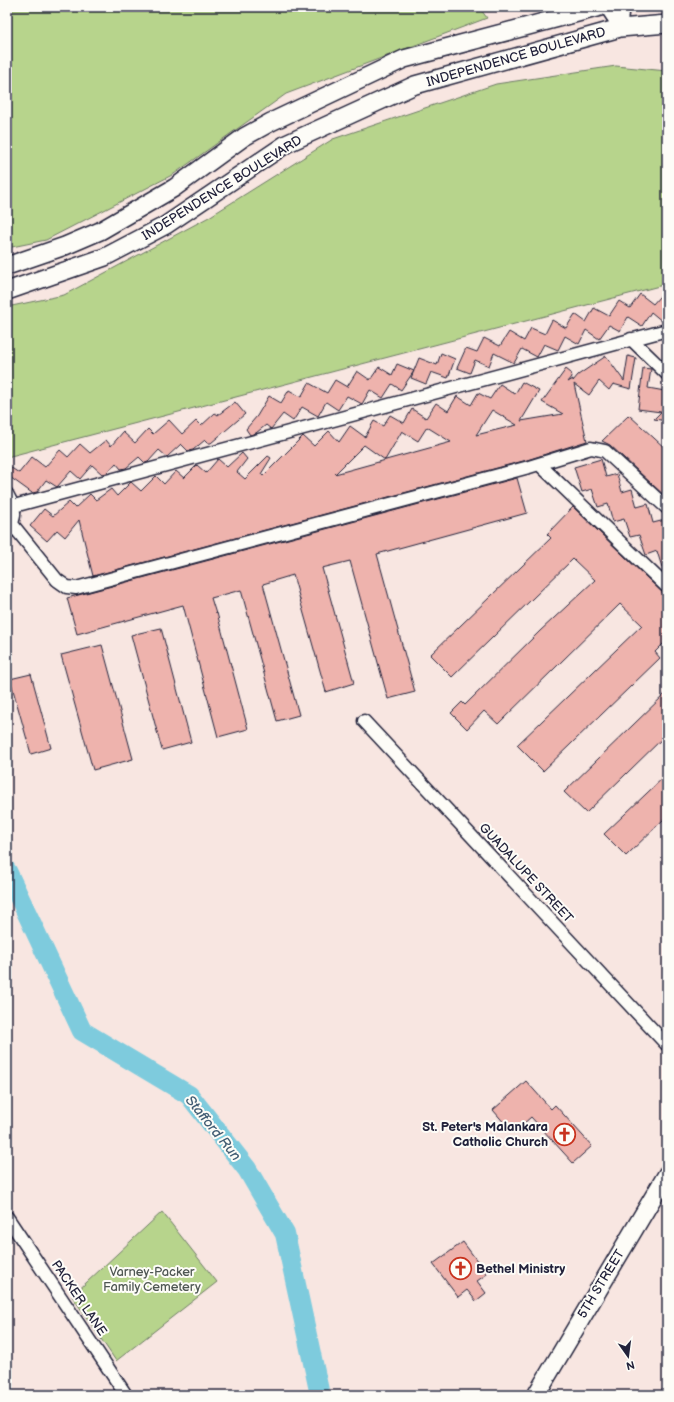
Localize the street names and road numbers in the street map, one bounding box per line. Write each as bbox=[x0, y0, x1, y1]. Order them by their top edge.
street label: INDEPENDENCE BOULEVARD bbox=[425, 24, 607, 90]
street label: INDEPENDENCE BOULEVARD bbox=[139, 132, 305, 244]
street label: GUADALUPE STREET bbox=[476, 820, 576, 926]
street label: 5TH STREET bbox=[574, 1246, 628, 1321]
street label: PACKER LANE bbox=[48, 1257, 110, 1339]

